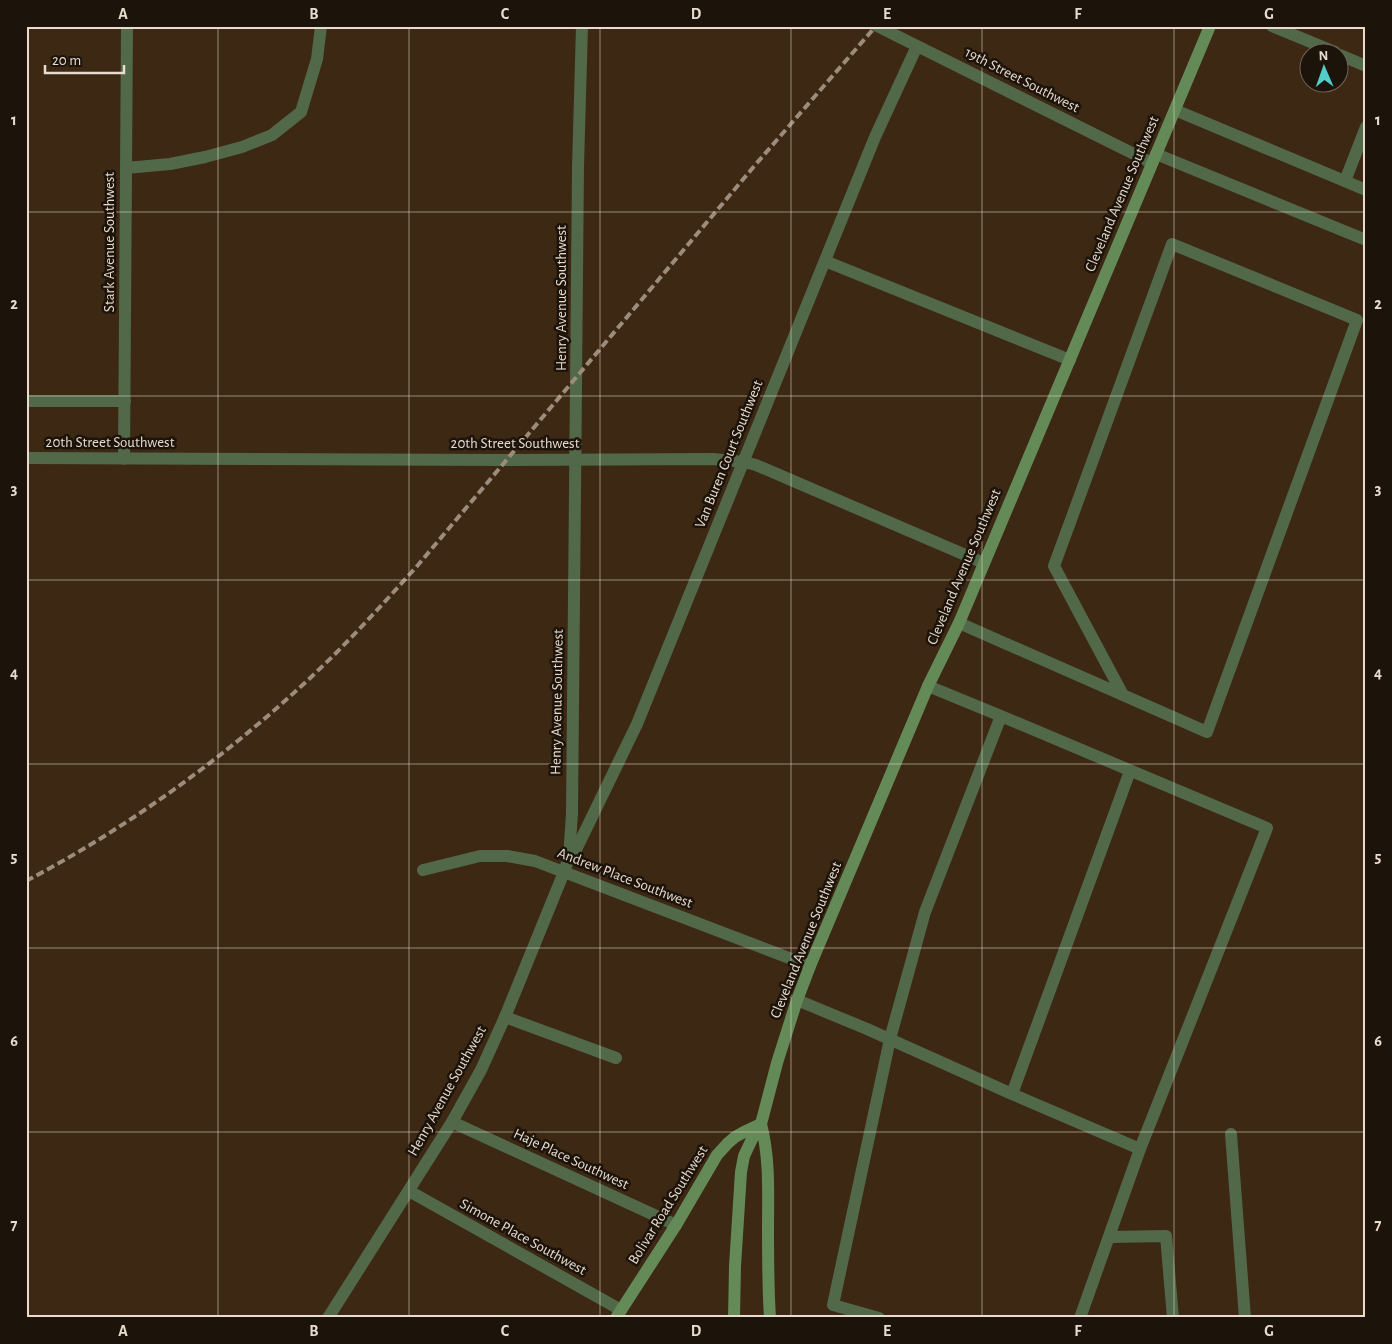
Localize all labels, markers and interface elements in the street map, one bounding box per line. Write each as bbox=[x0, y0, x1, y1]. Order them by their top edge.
text: A bbox=[118, 6, 128, 22]
text: B bbox=[309, 6, 319, 22]
text: C bbox=[501, 6, 510, 22]
text: D bbox=[691, 6, 702, 22]
text: E bbox=[883, 6, 891, 22]
text: F bbox=[1074, 6, 1082, 22]
text: G bbox=[1264, 6, 1274, 22]
scale bar bbox=[45, 42, 124, 74]
north arrow bbox=[1300, 42, 1350, 92]
street label: 19th Street Southwest bbox=[962, 45, 1082, 115]
text: N bbox=[1318, 49, 1329, 63]
text: 20 m bbox=[52, 53, 81, 68]
text: 1 bbox=[11, 112, 17, 128]
text: 1 bbox=[1375, 112, 1381, 128]
street label: Cleveland Avenue Southwest bbox=[1082, 114, 1162, 274]
street label: Stark Avenue Southwest bbox=[102, 172, 117, 312]
street label: Henry Avenue Southwest bbox=[554, 225, 569, 371]
text: 2 bbox=[10, 296, 18, 312]
text: 2 bbox=[1374, 296, 1382, 312]
street label: Van Buren Court Southwest bbox=[692, 378, 766, 530]
street label: 20th Street Southwest bbox=[46, 435, 175, 450]
street label: 20th Street Southwest bbox=[451, 436, 580, 451]
text: 3 bbox=[11, 481, 18, 497]
text: 3 bbox=[1375, 481, 1382, 497]
street label: Cleveland Avenue Southwest bbox=[924, 487, 1004, 647]
street label: Henry Avenue Southwest bbox=[548, 629, 566, 775]
text: 4 bbox=[10, 665, 18, 681]
text: 4 bbox=[1374, 665, 1382, 681]
street label: Andrew Place Southwest bbox=[555, 845, 695, 911]
text: 5 bbox=[11, 849, 18, 865]
text: 5 bbox=[1375, 849, 1382, 865]
street label: Cleveland Avenue Southwest bbox=[768, 859, 844, 1020]
street label: Henry Avenue Southwest bbox=[405, 1023, 489, 1158]
text: 6 bbox=[10, 1033, 18, 1049]
text: 6 bbox=[1374, 1033, 1382, 1049]
street label: Haje Place Southwest bbox=[511, 1126, 631, 1192]
street label: Bolivar Road Southwest bbox=[626, 1143, 711, 1267]
street label: Simone Place Southwest bbox=[457, 1196, 589, 1278]
text: 7 bbox=[11, 1217, 18, 1233]
text: 7 bbox=[1375, 1217, 1382, 1233]
text: A bbox=[118, 1323, 128, 1339]
text: B bbox=[309, 1323, 319, 1339]
text: C bbox=[501, 1323, 510, 1339]
text: D bbox=[691, 1323, 702, 1339]
text: E bbox=[883, 1323, 891, 1339]
text: F bbox=[1074, 1323, 1082, 1339]
text: G bbox=[1264, 1323, 1274, 1339]

